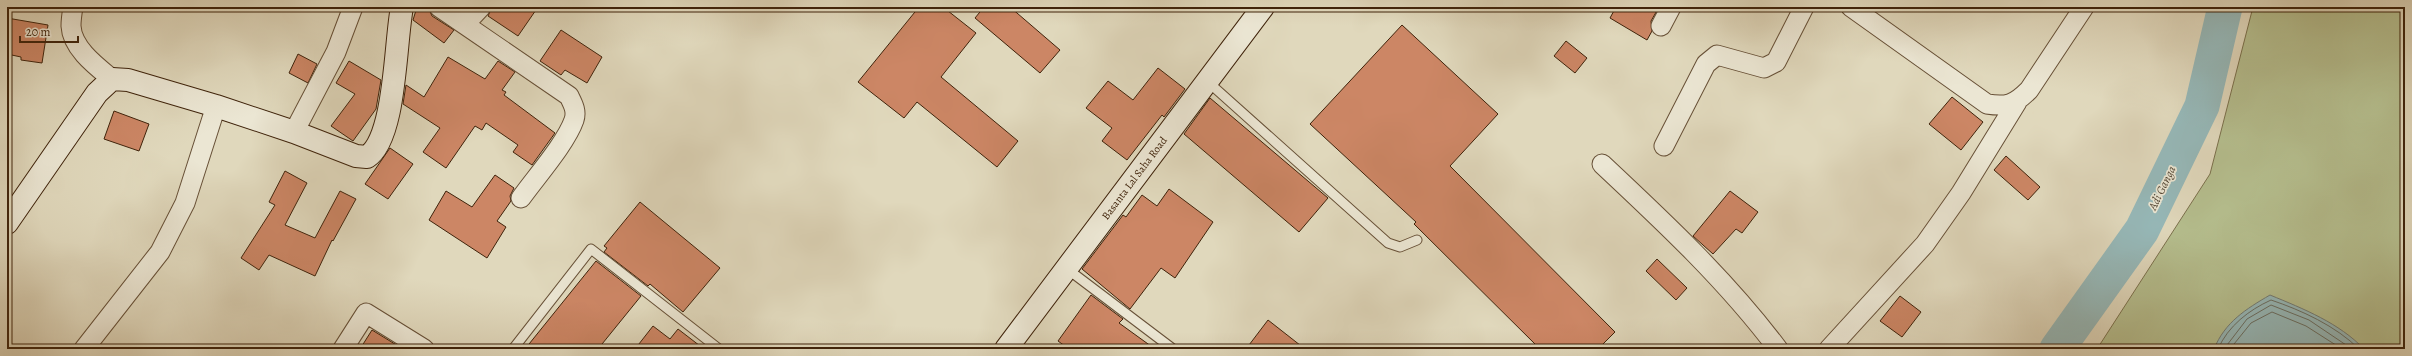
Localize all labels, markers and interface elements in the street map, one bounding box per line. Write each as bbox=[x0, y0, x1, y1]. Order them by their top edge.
scale bar bbox=[20, 18, 78, 44]
text: 20 m bbox=[26, 24, 50, 40]
street label: Basanta Lal Saha Road bbox=[1098, 134, 1171, 223]
water label: Adi Ganga bbox=[2144, 163, 2180, 214]

